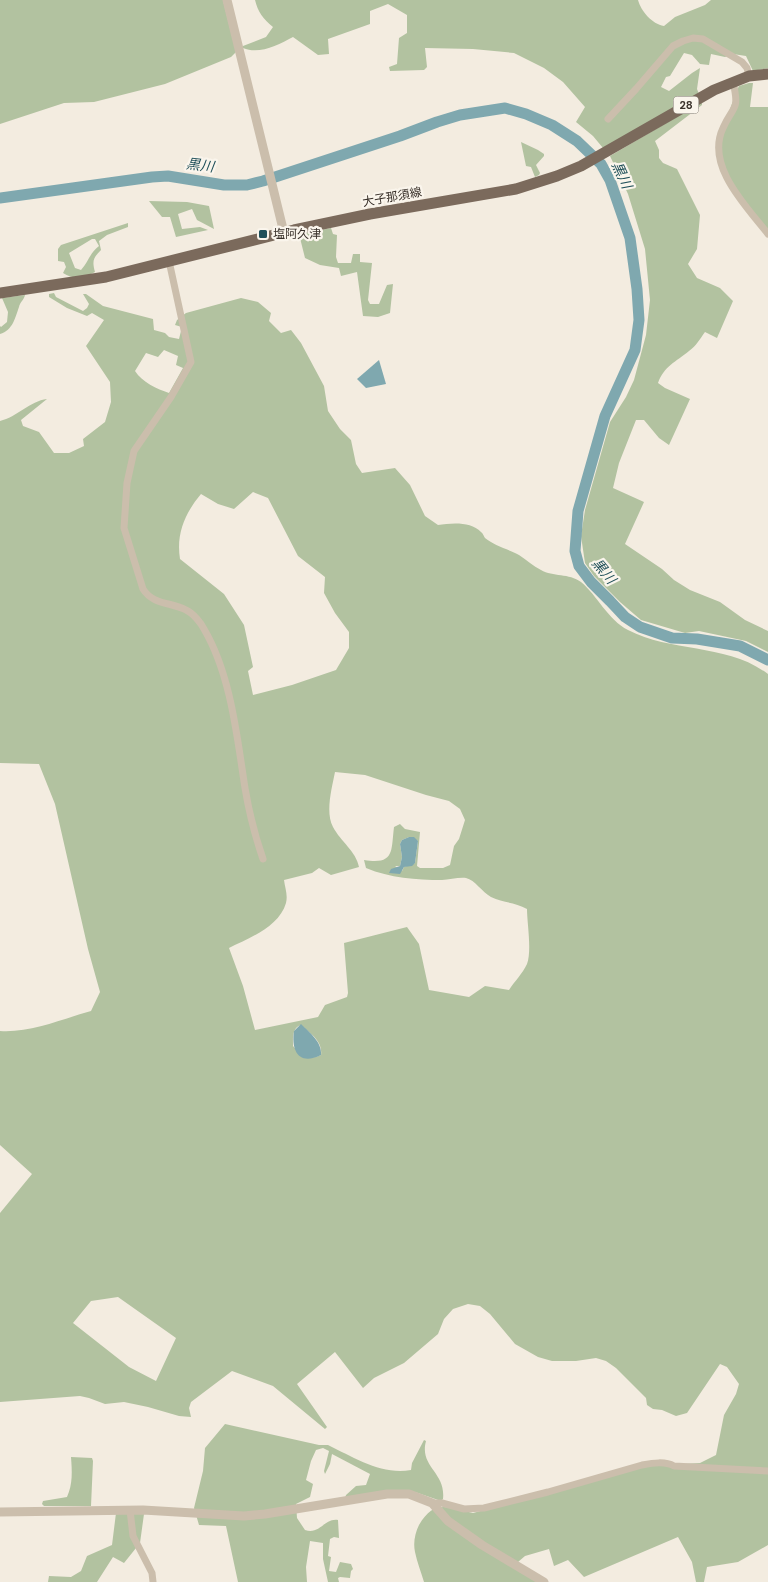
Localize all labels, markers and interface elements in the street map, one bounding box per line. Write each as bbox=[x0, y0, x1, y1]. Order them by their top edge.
road number: 28 bbox=[674, 96, 698, 114]
water label: 黒川 bbox=[185, 154, 217, 176]
water label: 黒川 bbox=[608, 159, 637, 193]
street label: 大子那須線 bbox=[361, 184, 423, 210]
place label: 塩阿久津 bbox=[273, 226, 321, 242]
marker: 塩阿久津 bbox=[257, 228, 269, 240]
water label: 黒川 bbox=[588, 554, 621, 589]

